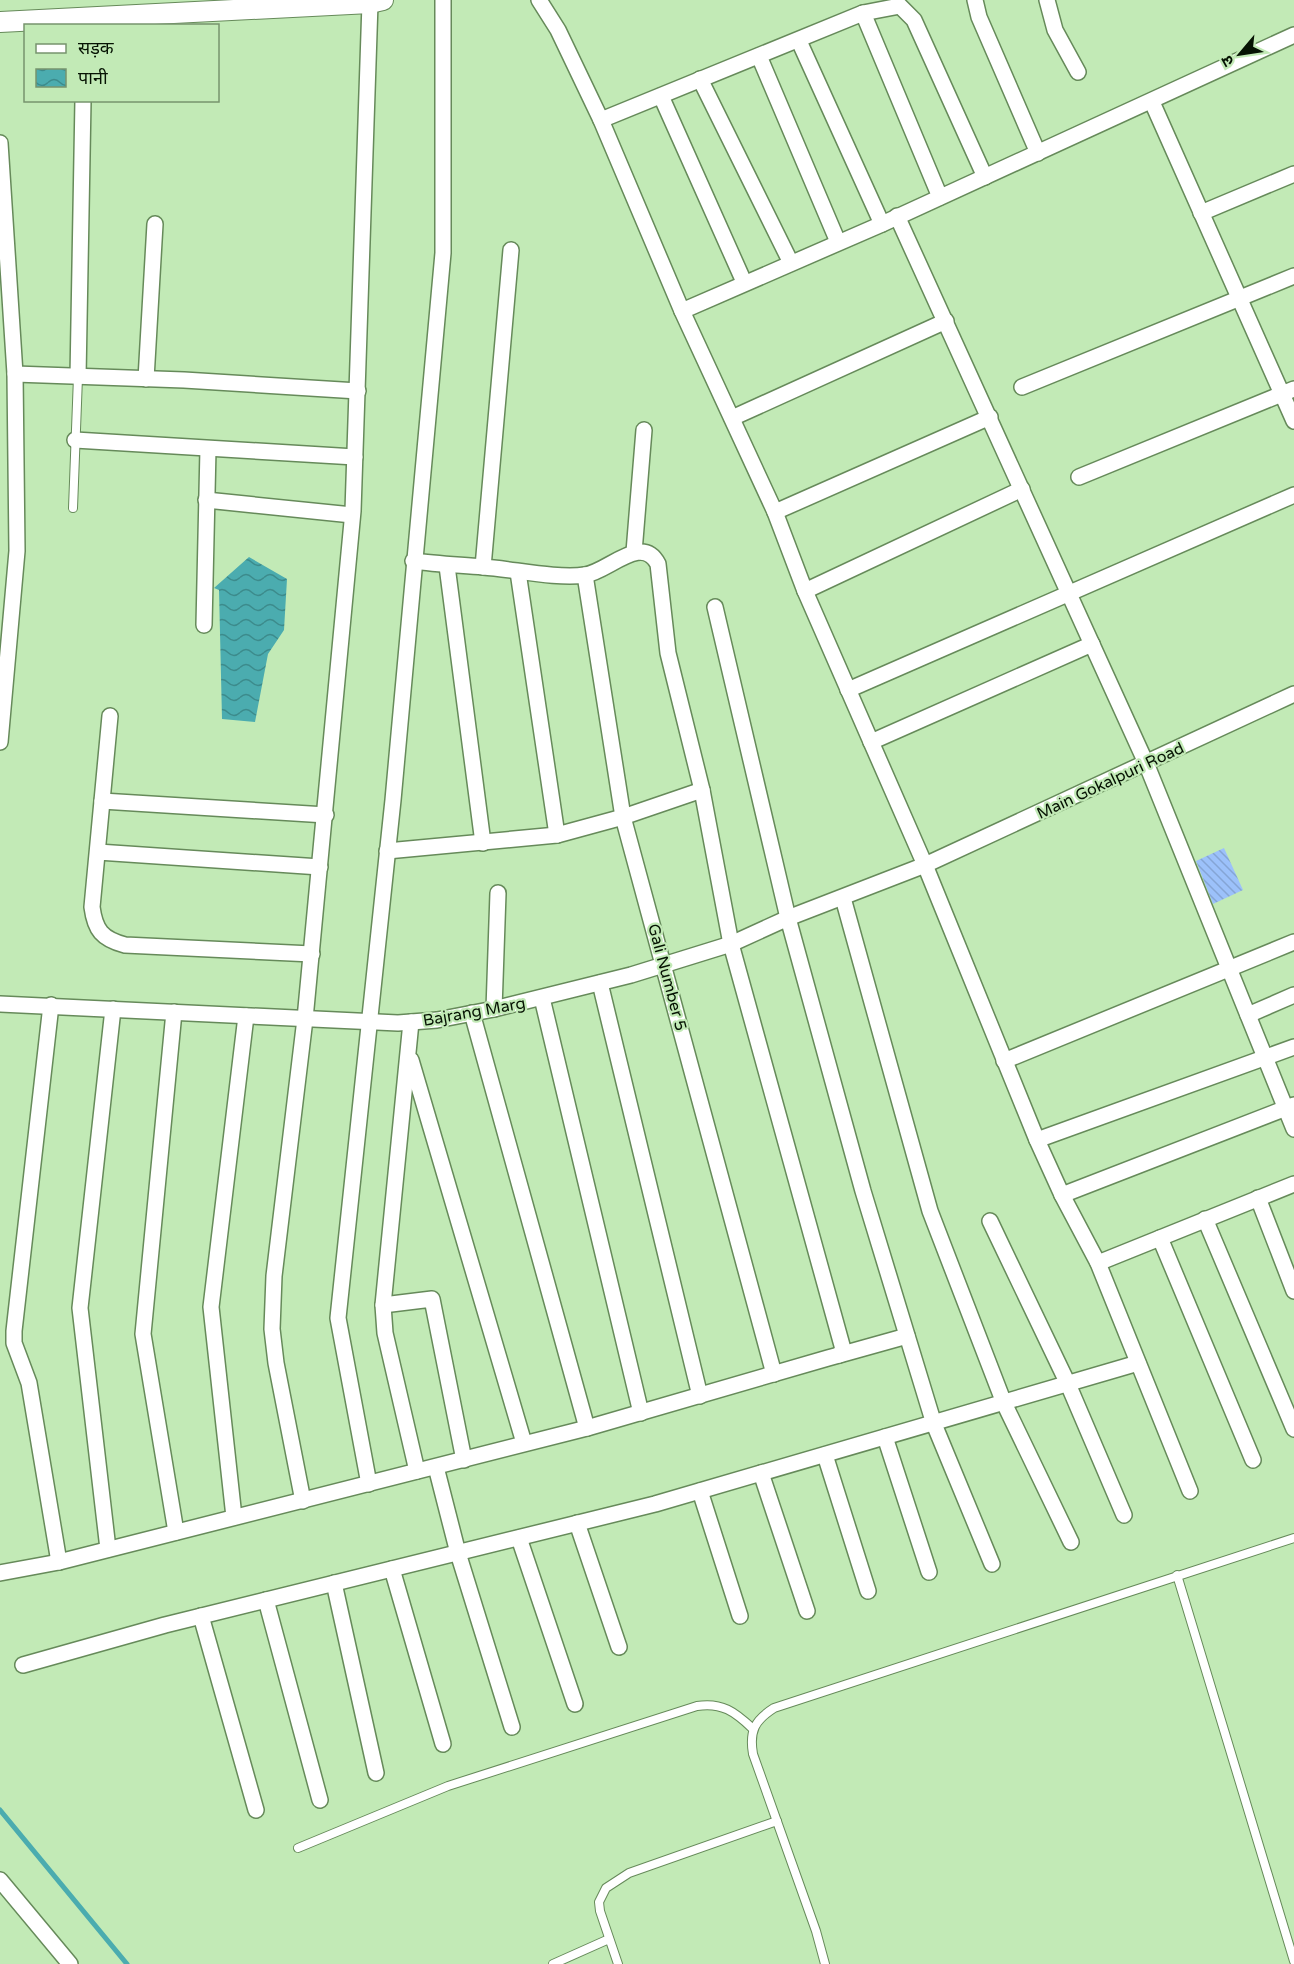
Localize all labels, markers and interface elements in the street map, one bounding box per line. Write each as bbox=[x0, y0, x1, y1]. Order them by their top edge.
legend bbox=[24, 24, 219, 102]
north arrow bbox=[1210, 24, 1270, 84]
text: सड़क bbox=[78, 37, 115, 59]
text: उ bbox=[1216, 51, 1239, 70]
text: पानी bbox=[78, 67, 108, 89]
street label: Main Gokalpuri Road bbox=[1034, 738, 1187, 824]
street label: Gali Number 5 bbox=[643, 922, 691, 1033]
street label: Bajrang Marg bbox=[421, 993, 527, 1031]

